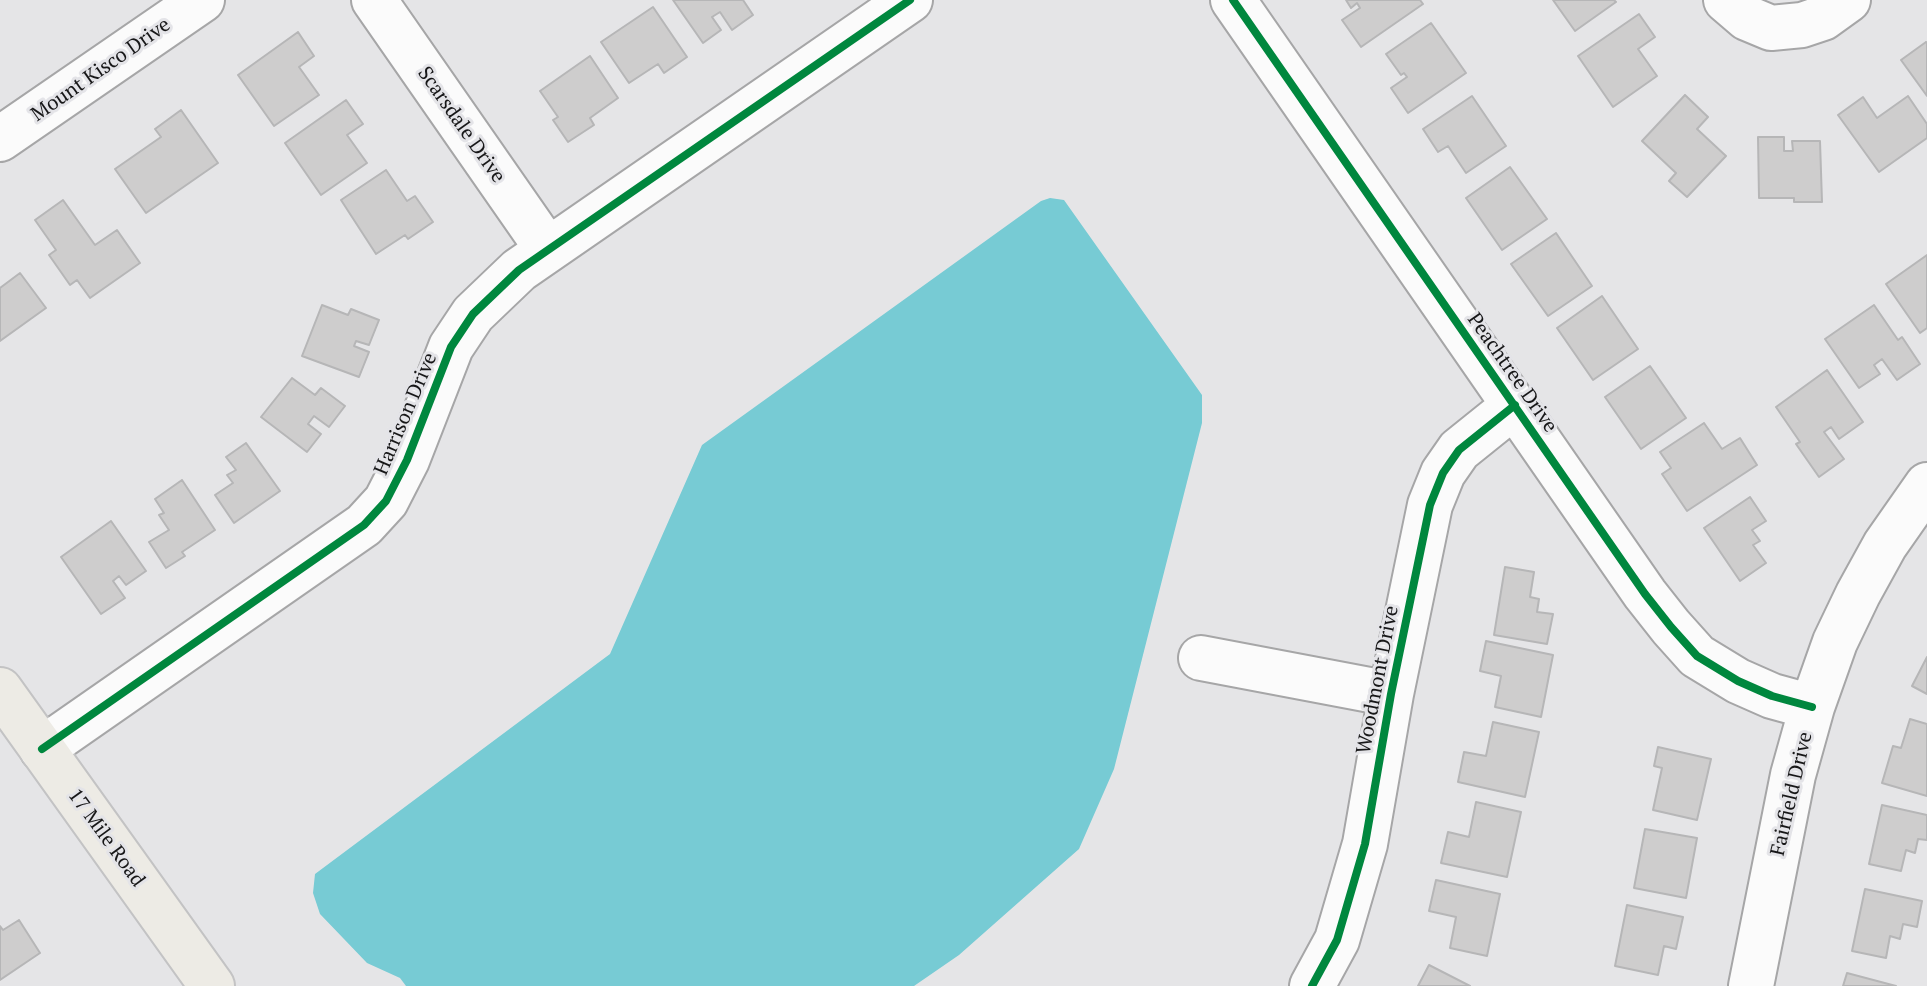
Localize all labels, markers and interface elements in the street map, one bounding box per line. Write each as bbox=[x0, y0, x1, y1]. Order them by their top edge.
street label: Mount Kisco Drive bbox=[27, 13, 175, 127]
street label: Scarsdale Drive bbox=[412, 62, 510, 188]
street label: Peachtree Drive bbox=[1462, 309, 1562, 437]
street label: Harrison Drive bbox=[370, 349, 442, 479]
street label: Woodmont Drive bbox=[1352, 604, 1404, 756]
street label: Fairfield Drive bbox=[1766, 730, 1818, 858]
street label: 17 Mile Road bbox=[62, 784, 150, 892]

